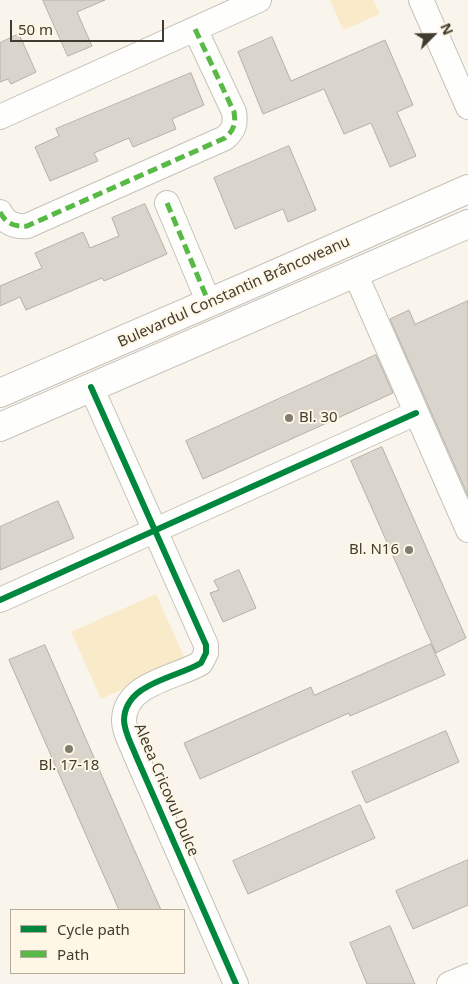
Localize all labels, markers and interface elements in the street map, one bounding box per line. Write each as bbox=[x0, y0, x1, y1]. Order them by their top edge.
scale bar bbox=[12, 10, 166, 42]
north arrow bbox=[408, 10, 458, 60]
text: 50 m bbox=[18, 19, 53, 39]
text: N bbox=[436, 20, 458, 38]
street label: Bulevardul Constantin Brâncoveanu bbox=[115, 232, 353, 352]
place label: Bl. 30 bbox=[299, 409, 338, 427]
marker: Bl. 30 bbox=[283, 412, 295, 424]
place label: Bl. N16 bbox=[349, 541, 399, 559]
marker: Bl. N16 bbox=[403, 544, 415, 556]
street label: Aleea Cricovul Dulce bbox=[130, 721, 202, 859]
marker: Bl. 17-18 bbox=[63, 743, 75, 755]
place label: Bl. 17-18 bbox=[39, 757, 99, 775]
legend bbox=[10, 909, 185, 974]
text: Cycle path bbox=[57, 919, 130, 939]
text: Path bbox=[57, 944, 89, 964]

